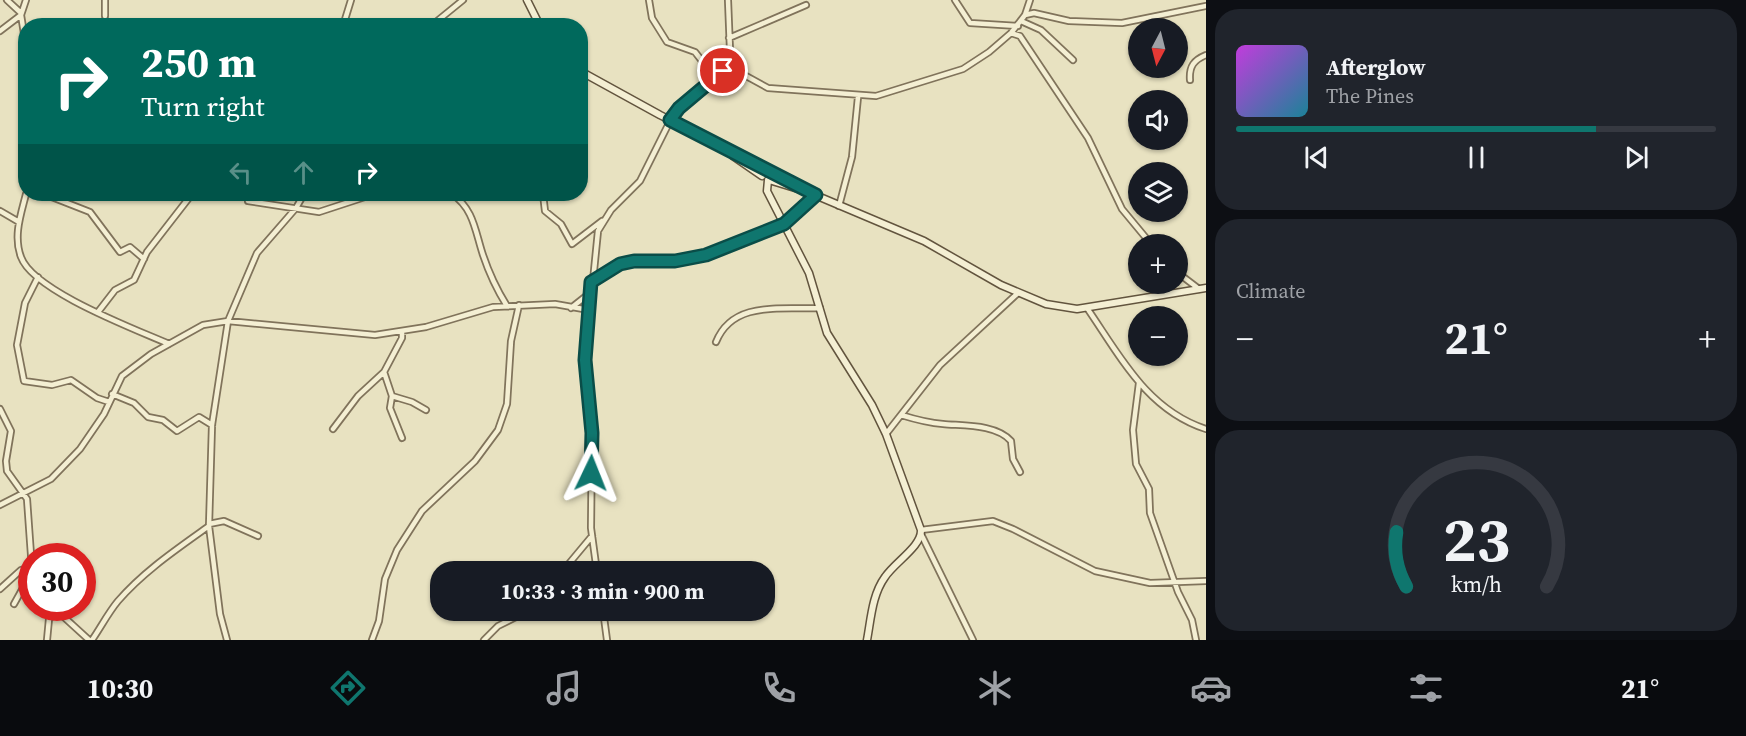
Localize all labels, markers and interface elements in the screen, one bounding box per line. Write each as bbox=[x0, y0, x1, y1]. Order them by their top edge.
north arrow bbox=[1128, 18, 1188, 78]
map controls bbox=[1128, 18, 1188, 366]
text: 250 m bbox=[141, 33, 256, 91]
icon: right bbox=[42, 42, 120, 120]
pin bbox=[697, 45, 748, 96]
text: Afterglow bbox=[1326, 52, 1426, 82]
icon: arrive bbox=[706, 54, 739, 87]
text: The Pines bbox=[1326, 82, 1414, 110]
text: Turn right bbox=[141, 88, 265, 125]
button: sound bbox=[1128, 90, 1188, 150]
icon: previous bbox=[1300, 141, 1333, 174]
icon: pause bbox=[1460, 141, 1493, 174]
icon: next bbox=[1620, 141, 1653, 174]
icon: left bbox=[224, 156, 257, 189]
icon: ahead bbox=[287, 156, 320, 189]
icon: right bbox=[350, 156, 383, 189]
button: layers bbox=[1128, 162, 1188, 222]
button: + bbox=[1128, 234, 1188, 294]
text: Climate bbox=[1236, 277, 1305, 305]
button: − bbox=[1128, 306, 1188, 366]
text: 21° bbox=[1444, 307, 1508, 369]
text: − bbox=[1236, 316, 1254, 361]
text: + bbox=[1698, 316, 1716, 361]
position arrow bbox=[559, 441, 623, 505]
text: 23 bbox=[1442, 497, 1510, 583]
speed limit sign: 30 bbox=[18, 543, 96, 621]
text: km/h bbox=[1450, 571, 1502, 600]
text: 10:33 · 3 min · 900 m bbox=[501, 576, 704, 606]
icon: directions bbox=[327, 667, 369, 709]
icon: music bbox=[543, 667, 585, 709]
icon: phone bbox=[758, 667, 800, 709]
icon: climate bbox=[974, 667, 1016, 709]
icon: car bbox=[1190, 667, 1232, 709]
icon: filters bbox=[1405, 667, 1447, 709]
text: 10:30 bbox=[87, 670, 153, 707]
text: 21° bbox=[1621, 670, 1659, 707]

